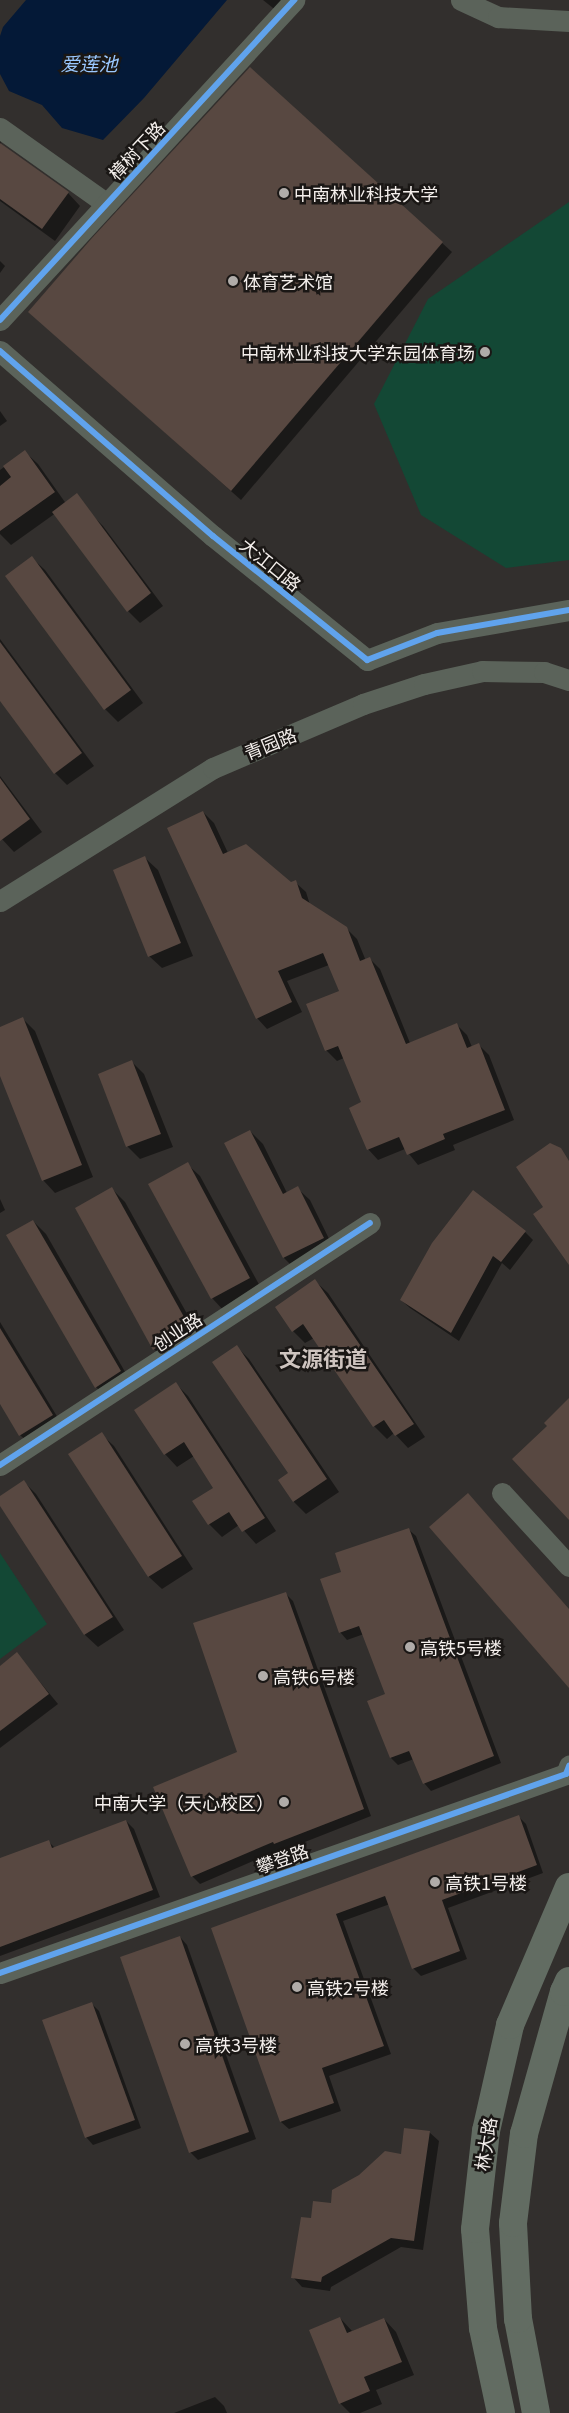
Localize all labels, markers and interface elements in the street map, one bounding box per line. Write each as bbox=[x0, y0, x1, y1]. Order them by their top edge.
water label: 爱莲池 bbox=[61, 52, 117, 74]
street label: 樟树下路 bbox=[104, 116, 168, 184]
place label: 中南林业科技大学 bbox=[294, 182, 438, 204]
marker: 中南林业科技大学 bbox=[278, 187, 290, 199]
place label: 体育艺术馆 bbox=[243, 270, 333, 292]
marker: 体育艺术馆 bbox=[227, 275, 239, 287]
place label: 中南林业科技大学东园体育场 bbox=[241, 341, 475, 363]
marker: 中南林业科技大学东园体育场 bbox=[479, 346, 491, 358]
street label: 大江口路 bbox=[236, 533, 306, 595]
street label: 青园路 bbox=[241, 723, 299, 763]
street label: 创业路 bbox=[148, 1307, 206, 1355]
district label: 文源街道 bbox=[279, 1345, 367, 1371]
place label: 高铁5号楼 bbox=[420, 1636, 502, 1658]
marker: 高铁5号楼 bbox=[404, 1641, 416, 1653]
place label: 高铁6号楼 bbox=[273, 1665, 355, 1687]
marker: 高铁6号楼 bbox=[257, 1670, 269, 1682]
place label: 中南大学（天心校区） bbox=[94, 1791, 274, 1813]
marker: 中南大学（天心校区） bbox=[278, 1796, 290, 1808]
street label: 攀登路 bbox=[253, 1839, 311, 1877]
place label: 高铁1号楼 bbox=[445, 1871, 527, 1893]
marker: 高铁1号楼 bbox=[429, 1876, 441, 1888]
place label: 高铁2号楼 bbox=[307, 1976, 389, 1998]
marker: 高铁2号楼 bbox=[291, 1981, 303, 1993]
place label: 高铁3号楼 bbox=[195, 2033, 277, 2055]
marker: 高铁3号楼 bbox=[179, 2038, 191, 2050]
street label: 林大路 bbox=[470, 2116, 500, 2172]

